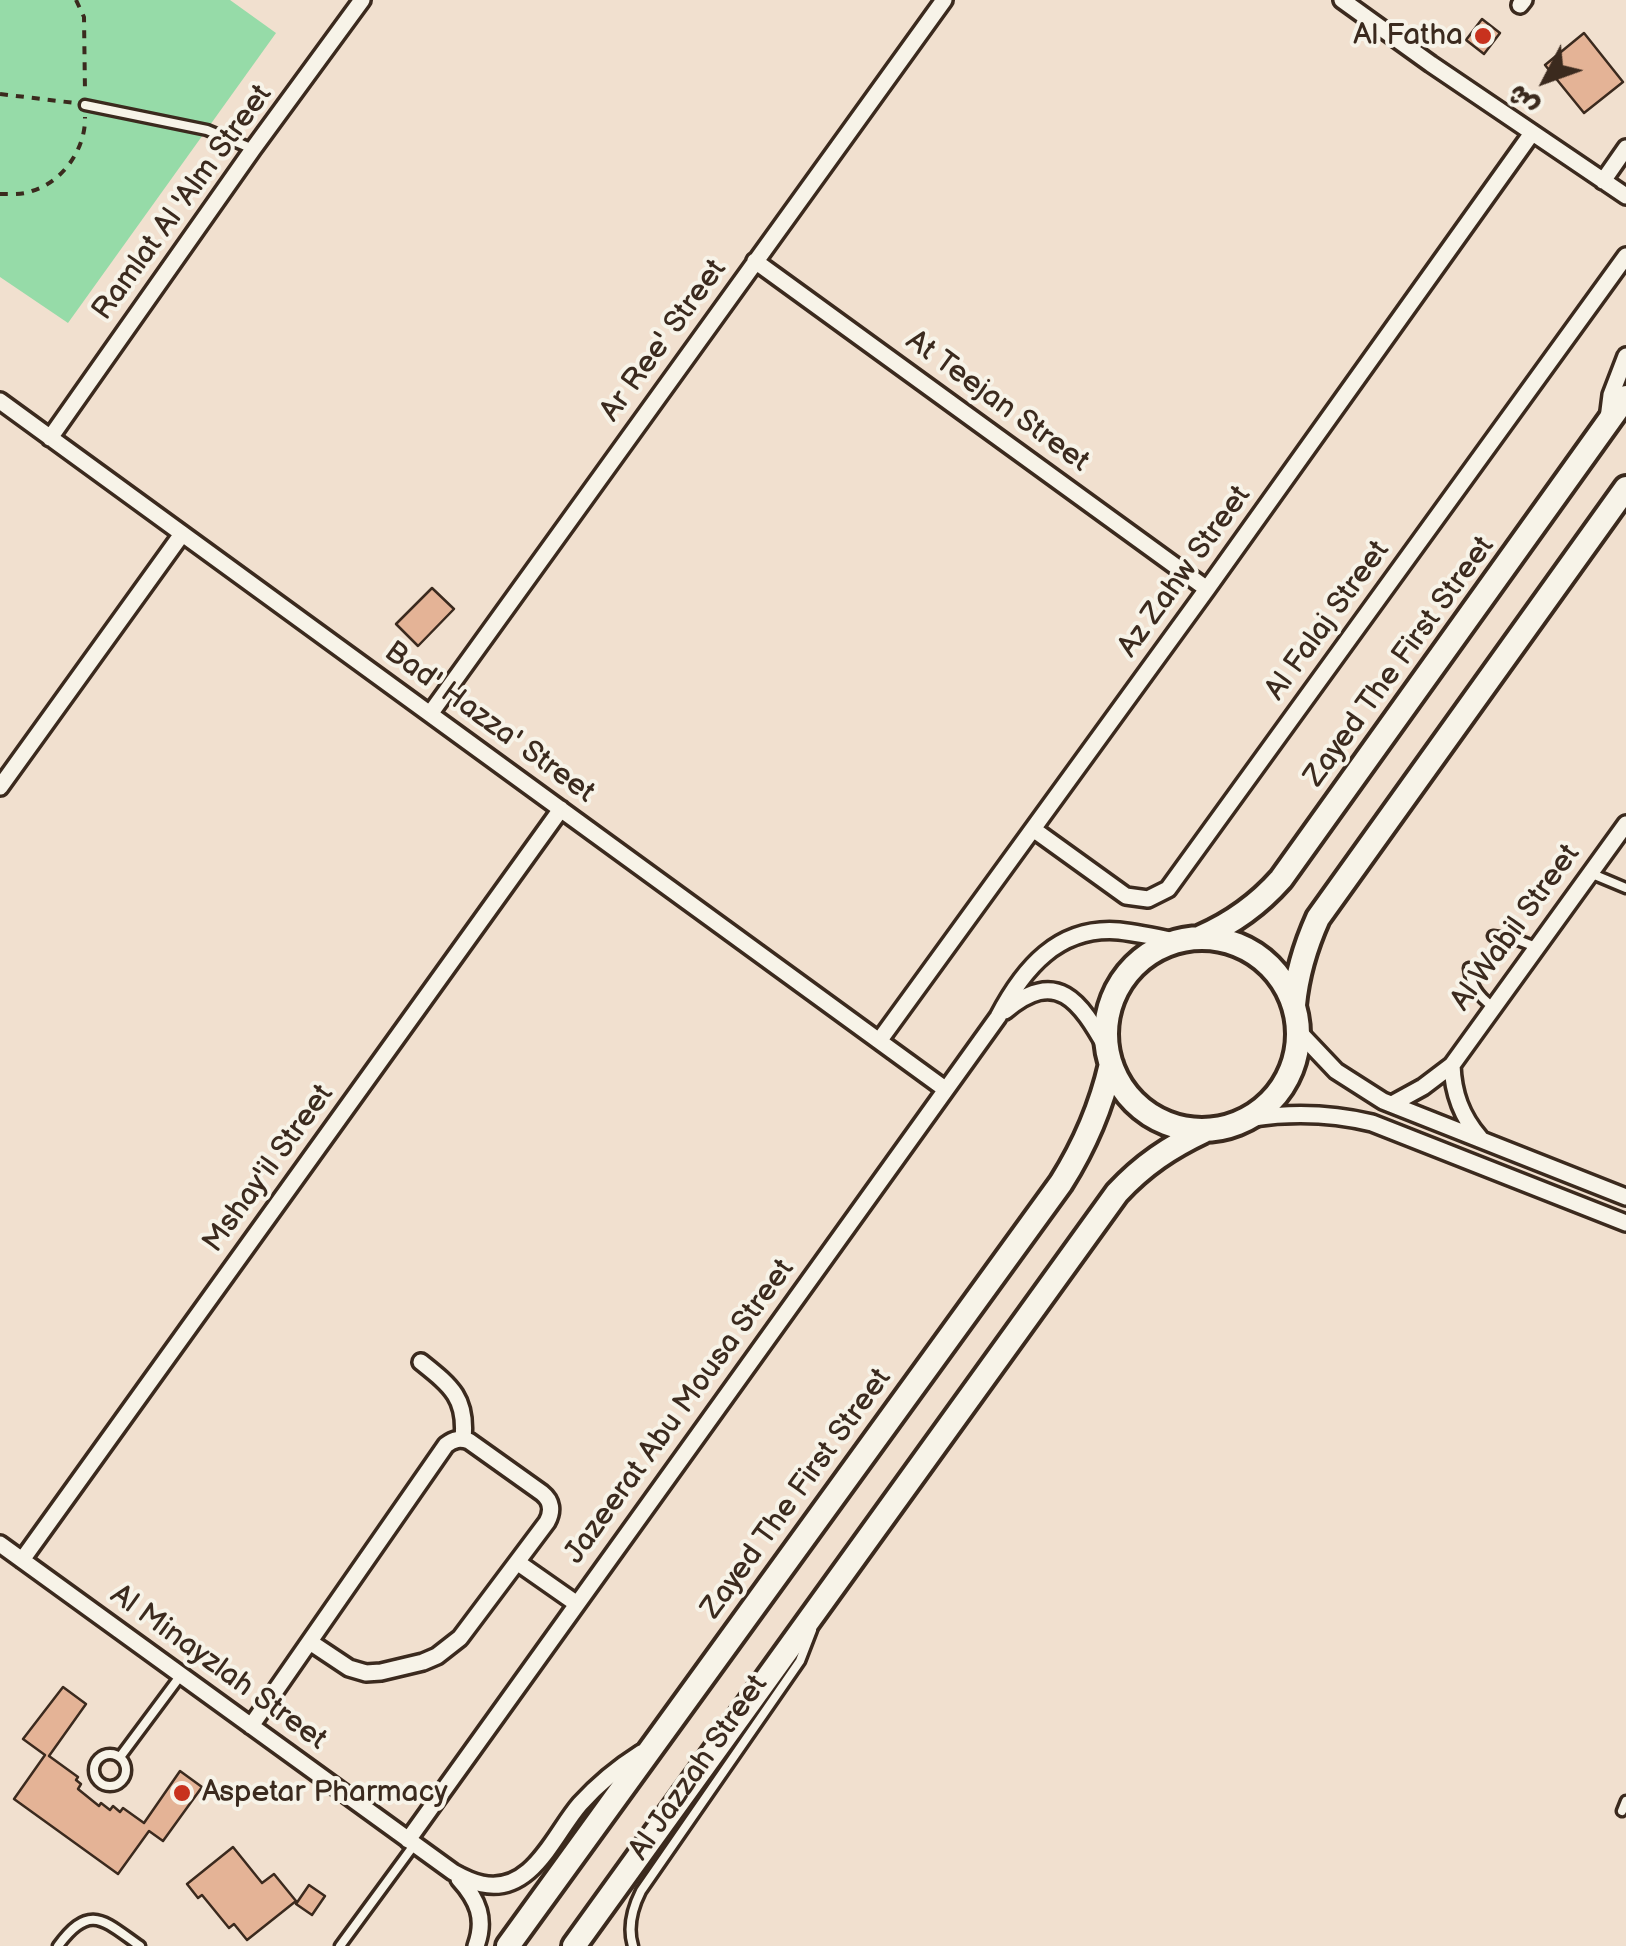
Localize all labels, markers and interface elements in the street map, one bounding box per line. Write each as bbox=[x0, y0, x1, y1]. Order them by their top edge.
place label: Al Fatha bbox=[1353, 18, 1463, 54]
marker: Al Fatha bbox=[1472, 25, 1494, 47]
north arrow bbox=[1496, 30, 1596, 130]
street label: Ramlat Al 'Alm Street bbox=[85, 78, 281, 328]
text: ش bbox=[1500, 78, 1546, 122]
street label: Ar Ree' Street bbox=[593, 253, 735, 429]
street label: At Teejan Street bbox=[898, 323, 1096, 481]
street label: Az Zahw Street bbox=[1111, 479, 1259, 665]
street label: Zayed The First Street bbox=[1297, 530, 1503, 794]
street label: Al Falaj Street bbox=[1258, 534, 1398, 708]
street label: Bad' Hazza' Street bbox=[377, 635, 601, 811]
street label: Al Wabil Street bbox=[1444, 838, 1588, 1018]
street label: Mshay'il Street bbox=[196, 1078, 342, 1260]
street label: Jazeerat Abu Mousa Street bbox=[557, 1253, 803, 1571]
street label: Zayed The First Street bbox=[694, 1362, 900, 1626]
street label: Al Minayzlah Street bbox=[103, 1578, 333, 1758]
street label: Al Jazzah Street bbox=[622, 1669, 776, 1867]
place label: Aspetar Pharmacy bbox=[202, 1775, 448, 1811]
marker: Aspetar Pharmacy bbox=[171, 1782, 193, 1804]

